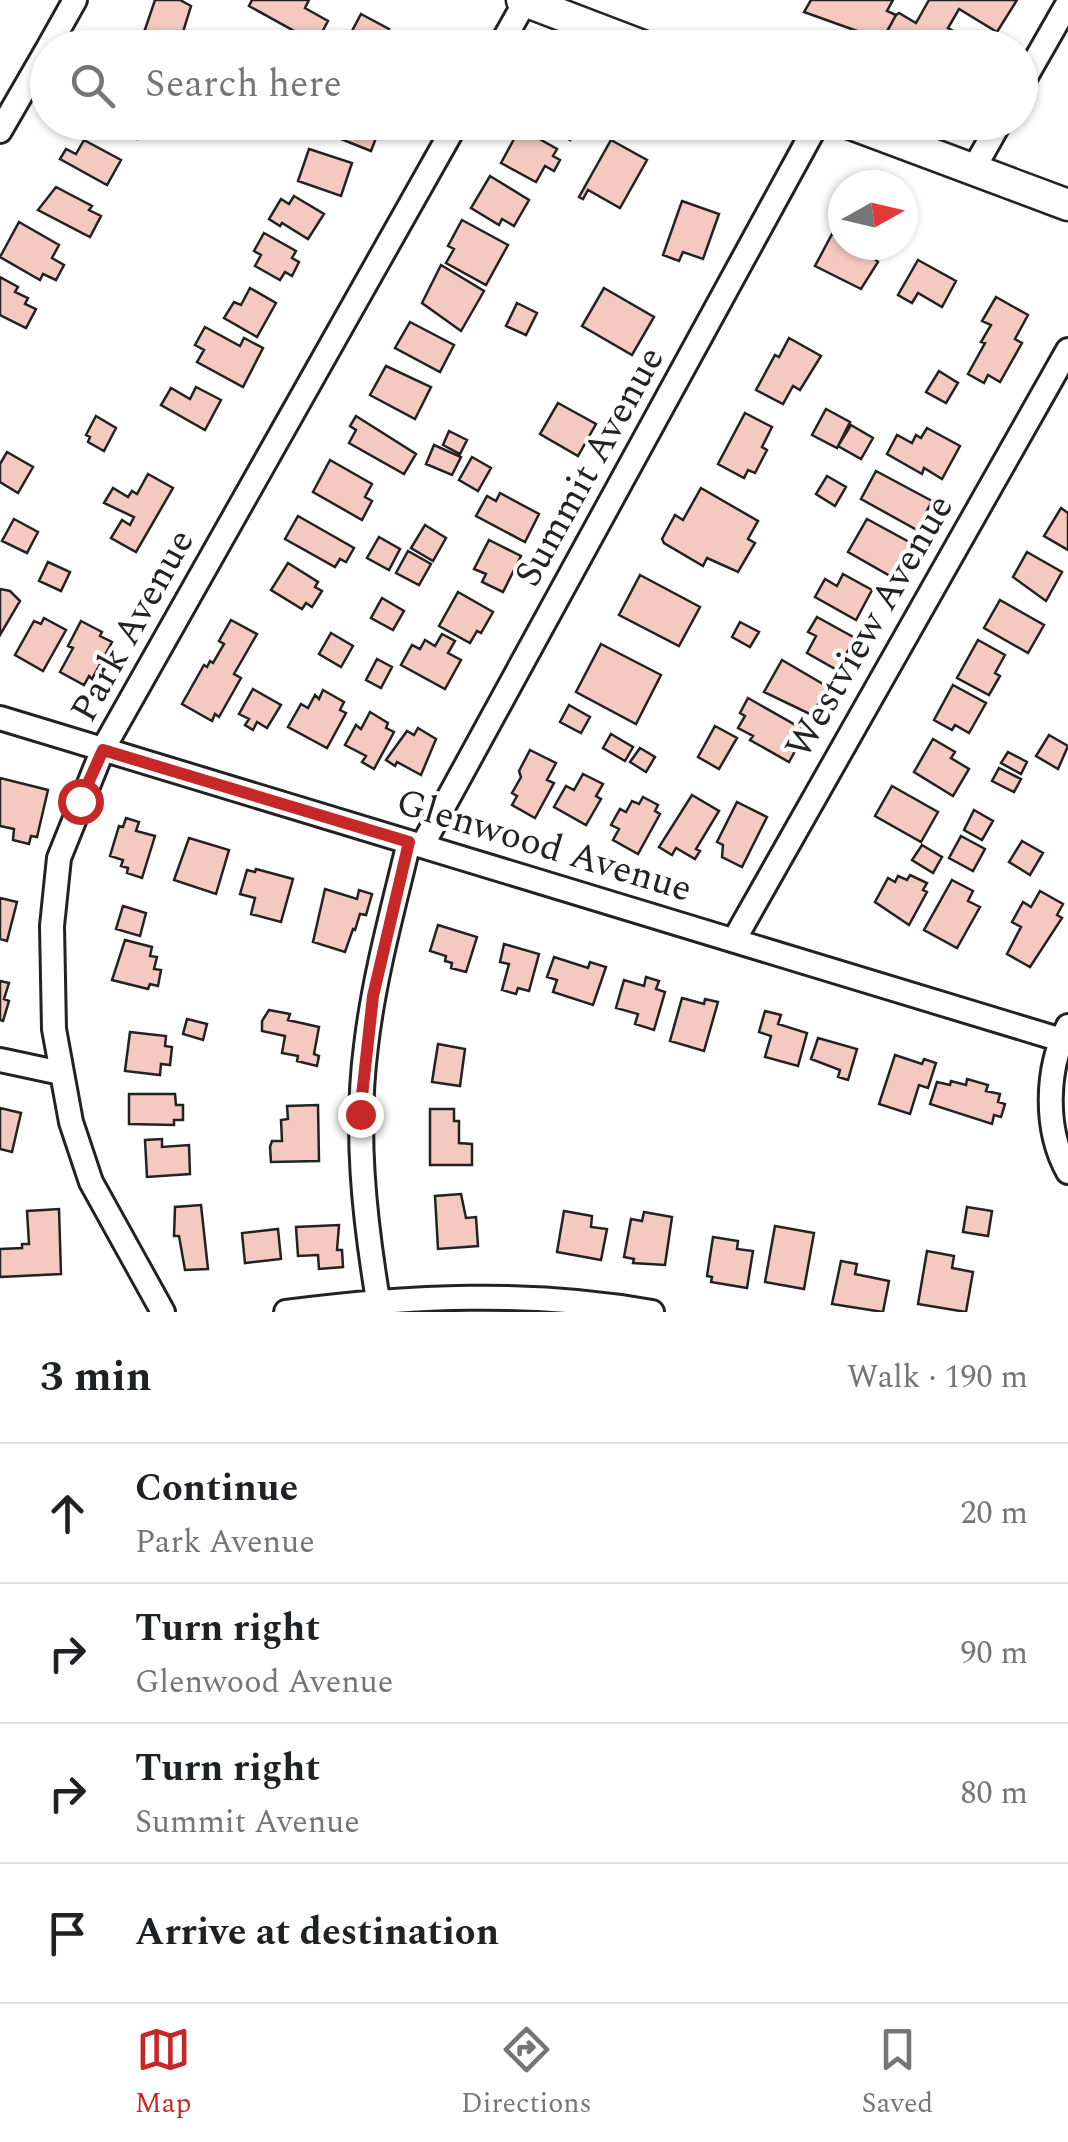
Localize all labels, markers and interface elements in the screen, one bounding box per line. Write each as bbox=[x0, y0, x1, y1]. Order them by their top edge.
search box bbox=[30, 30, 1038, 140]
text: Search here bbox=[145, 56, 342, 114]
icon: search bbox=[65, 58, 120, 113]
north arrow bbox=[828, 170, 918, 260]
street label: Summit Avenue bbox=[500, 336, 680, 598]
street label: Westview Avenue bbox=[771, 484, 969, 770]
street label: Park Avenue bbox=[56, 519, 210, 733]
street label: Glenwood Avenue bbox=[389, 773, 699, 919]
route start bbox=[58, 779, 104, 825]
route end bbox=[338, 1092, 384, 1138]
text: 3 min bbox=[40, 1346, 152, 1409]
text: Walk · 190 m bbox=[847, 1353, 1028, 1402]
text: Continue bbox=[135, 1460, 298, 1518]
icon: ahead bbox=[40, 1486, 95, 1541]
text: 20 m bbox=[960, 1489, 1028, 1538]
text: Park Avenue bbox=[135, 1518, 315, 1567]
text: Turn right bbox=[135, 1600, 320, 1658]
icon: right bbox=[40, 1626, 95, 1681]
text: 90 m bbox=[960, 1629, 1028, 1678]
text: Glenwood Avenue bbox=[135, 1658, 393, 1707]
text: Turn right bbox=[135, 1740, 320, 1798]
icon: right bbox=[40, 1766, 95, 1821]
text: 80 m bbox=[960, 1769, 1028, 1818]
text: Summit Avenue bbox=[135, 1798, 360, 1847]
text: Arrive at destination bbox=[135, 1904, 499, 1962]
icon: arrive bbox=[40, 1906, 95, 1961]
tab: Map bbox=[135, 2022, 191, 2125]
tab: Directions bbox=[461, 2022, 592, 2125]
tab: Saved bbox=[861, 2022, 933, 2125]

